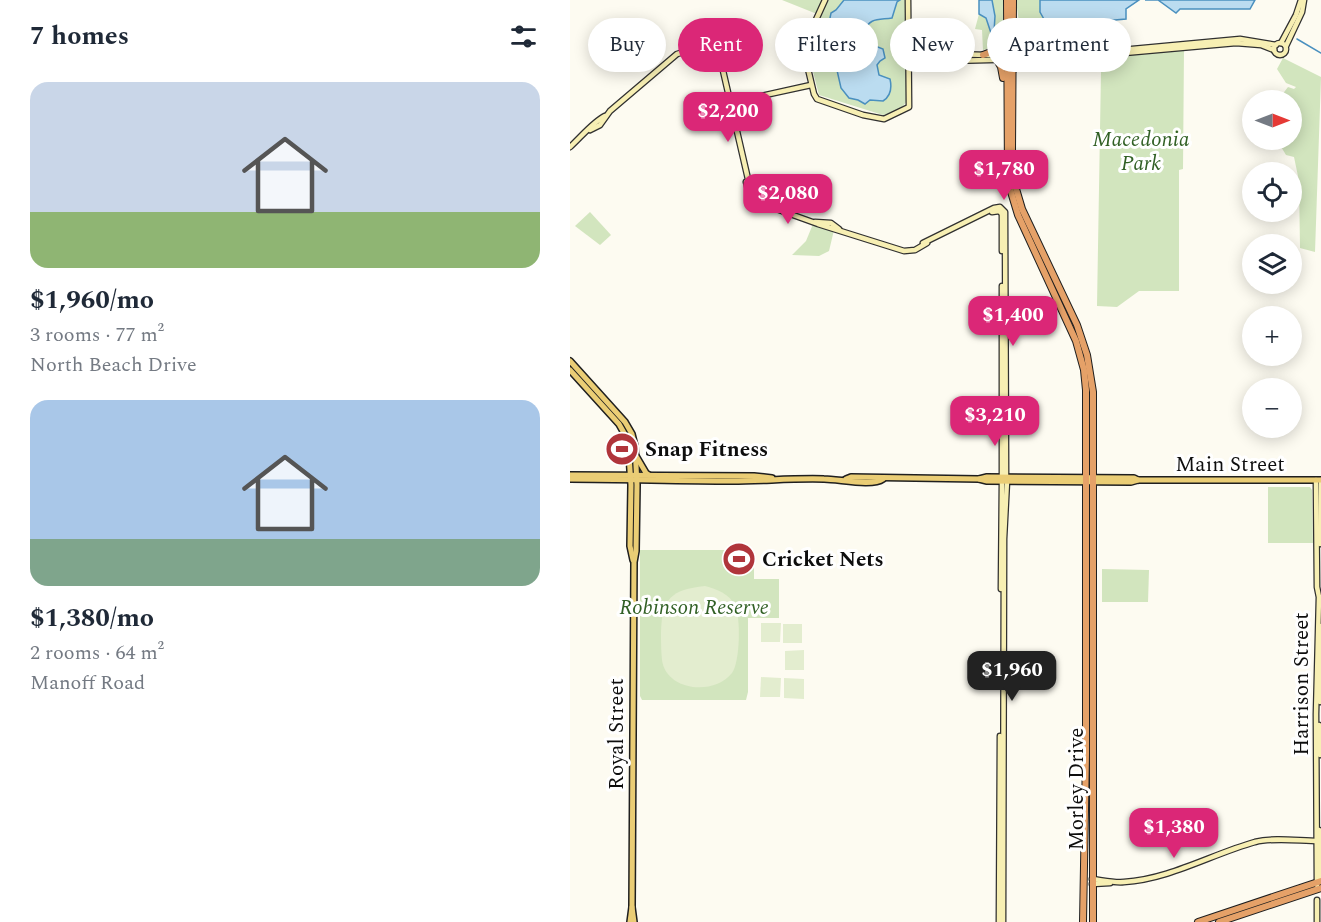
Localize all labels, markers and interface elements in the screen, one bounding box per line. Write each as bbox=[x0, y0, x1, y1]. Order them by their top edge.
text: 7 homes bbox=[30, 16, 129, 56]
chip: Buy bbox=[588, 18, 666, 72]
chip: Rent bbox=[678, 18, 763, 72]
chip: Filters bbox=[775, 18, 878, 72]
chip: New bbox=[890, 18, 975, 72]
chip: Apartment bbox=[987, 18, 1131, 72]
icon: filters bbox=[507, 20, 540, 53]
north arrow bbox=[1242, 90, 1302, 150]
map controls bbox=[1242, 90, 1302, 438]
pin: $2,200 bbox=[679, 92, 777, 143]
text: $2,200 bbox=[697, 96, 759, 126]
icon: home bbox=[231, 121, 339, 229]
park label: Macedonia Park bbox=[1093, 124, 1190, 180]
pin: $1,780 bbox=[955, 150, 1053, 201]
text: $1,780 bbox=[973, 154, 1035, 184]
button: locate bbox=[1242, 162, 1302, 222]
pin: $2,080 bbox=[739, 174, 837, 225]
text: $2,080 bbox=[757, 178, 819, 208]
button: layers bbox=[1242, 234, 1302, 294]
text: $1,960/mo bbox=[30, 280, 154, 320]
pin: $1,400 bbox=[964, 296, 1062, 347]
text: $1,400 bbox=[982, 300, 1044, 330]
button: + bbox=[1242, 306, 1302, 366]
text: 3 rooms · 77 m² bbox=[30, 320, 164, 350]
text: North Beach Drive bbox=[30, 350, 197, 380]
button: − bbox=[1242, 378, 1302, 438]
pin: $3,210 bbox=[946, 396, 1044, 447]
text: $3,210 bbox=[964, 400, 1026, 430]
sports icon: Snap Fitness bbox=[604, 431, 640, 467]
place label: Snap Fitness bbox=[645, 434, 768, 466]
icon: home bbox=[231, 439, 339, 547]
street label: Main Street bbox=[1175, 449, 1285, 481]
sports icon: Cricket Nets bbox=[721, 541, 757, 577]
place label: Cricket Nets bbox=[762, 544, 884, 576]
park label: Robinson Reserve bbox=[619, 592, 769, 624]
text: $1,380/mo bbox=[30, 598, 154, 638]
street label: Harrison Street bbox=[1286, 612, 1318, 756]
text: 2 rooms · 64 m² bbox=[30, 638, 164, 668]
pin: $1,960 bbox=[963, 651, 1061, 702]
text: $1,960 bbox=[981, 655, 1043, 685]
text: Manoff Road bbox=[30, 668, 145, 698]
street label: Royal Street bbox=[601, 678, 633, 790]
street label: Morley Drive bbox=[1061, 728, 1093, 850]
pin: $1,380 bbox=[1125, 808, 1223, 859]
text: $1,380 bbox=[1143, 812, 1205, 842]

